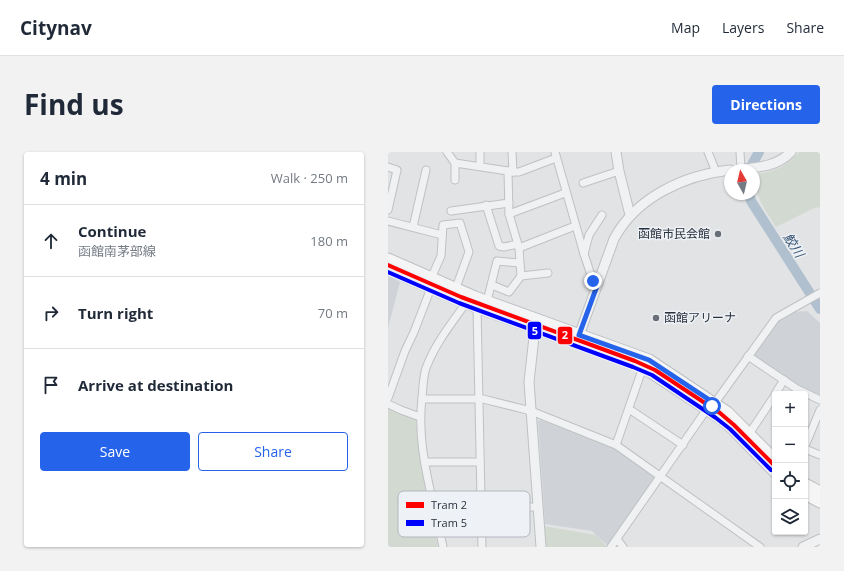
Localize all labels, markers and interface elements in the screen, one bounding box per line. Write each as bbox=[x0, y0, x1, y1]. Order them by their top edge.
text: Citynav bbox=[20, 15, 92, 41]
text: Map bbox=[671, 18, 700, 37]
text: Layers bbox=[722, 18, 764, 37]
text: Share bbox=[786, 18, 824, 37]
text: Find us bbox=[24, 85, 124, 123]
button: Directions bbox=[712, 85, 820, 124]
north arrow bbox=[724, 164, 760, 200]
text: 4 min bbox=[40, 167, 87, 190]
text: Walk · 250 m bbox=[271, 169, 348, 187]
text: Continue bbox=[78, 221, 146, 241]
place label: 函館市民会館 bbox=[638, 225, 710, 242]
marker: 函館市民会館 bbox=[713, 229, 723, 239]
water label: 鮫川 bbox=[779, 229, 810, 262]
icon: ahead bbox=[40, 230, 62, 252]
text: 180 m bbox=[310, 232, 348, 250]
text: 函館南茅部線 bbox=[78, 242, 156, 260]
route end bbox=[584, 272, 602, 290]
icon: right bbox=[40, 302, 62, 324]
text: Turn right bbox=[78, 303, 153, 323]
text: 70 m bbox=[318, 304, 348, 322]
place label: 函館アリーナ bbox=[664, 309, 736, 326]
marker: 函館アリーナ bbox=[651, 313, 661, 323]
line badge: 5 bbox=[527, 321, 542, 340]
text: 5 bbox=[532, 323, 538, 338]
line badge: 2 bbox=[557, 326, 573, 345]
text: 2 bbox=[562, 327, 568, 342]
icon: arrive bbox=[40, 374, 62, 396]
text: Arrive at destination bbox=[78, 375, 233, 395]
map controls bbox=[772, 391, 808, 535]
button: + bbox=[772, 391, 808, 427]
route start bbox=[703, 397, 721, 415]
button: − bbox=[772, 427, 808, 463]
button: Save bbox=[40, 432, 190, 471]
button: Share bbox=[198, 432, 348, 471]
button: locate bbox=[772, 463, 808, 499]
legend bbox=[398, 491, 530, 537]
text: Tram 2 bbox=[431, 497, 467, 512]
button: layers bbox=[772, 499, 808, 535]
text: Tram 5 bbox=[431, 515, 467, 530]

